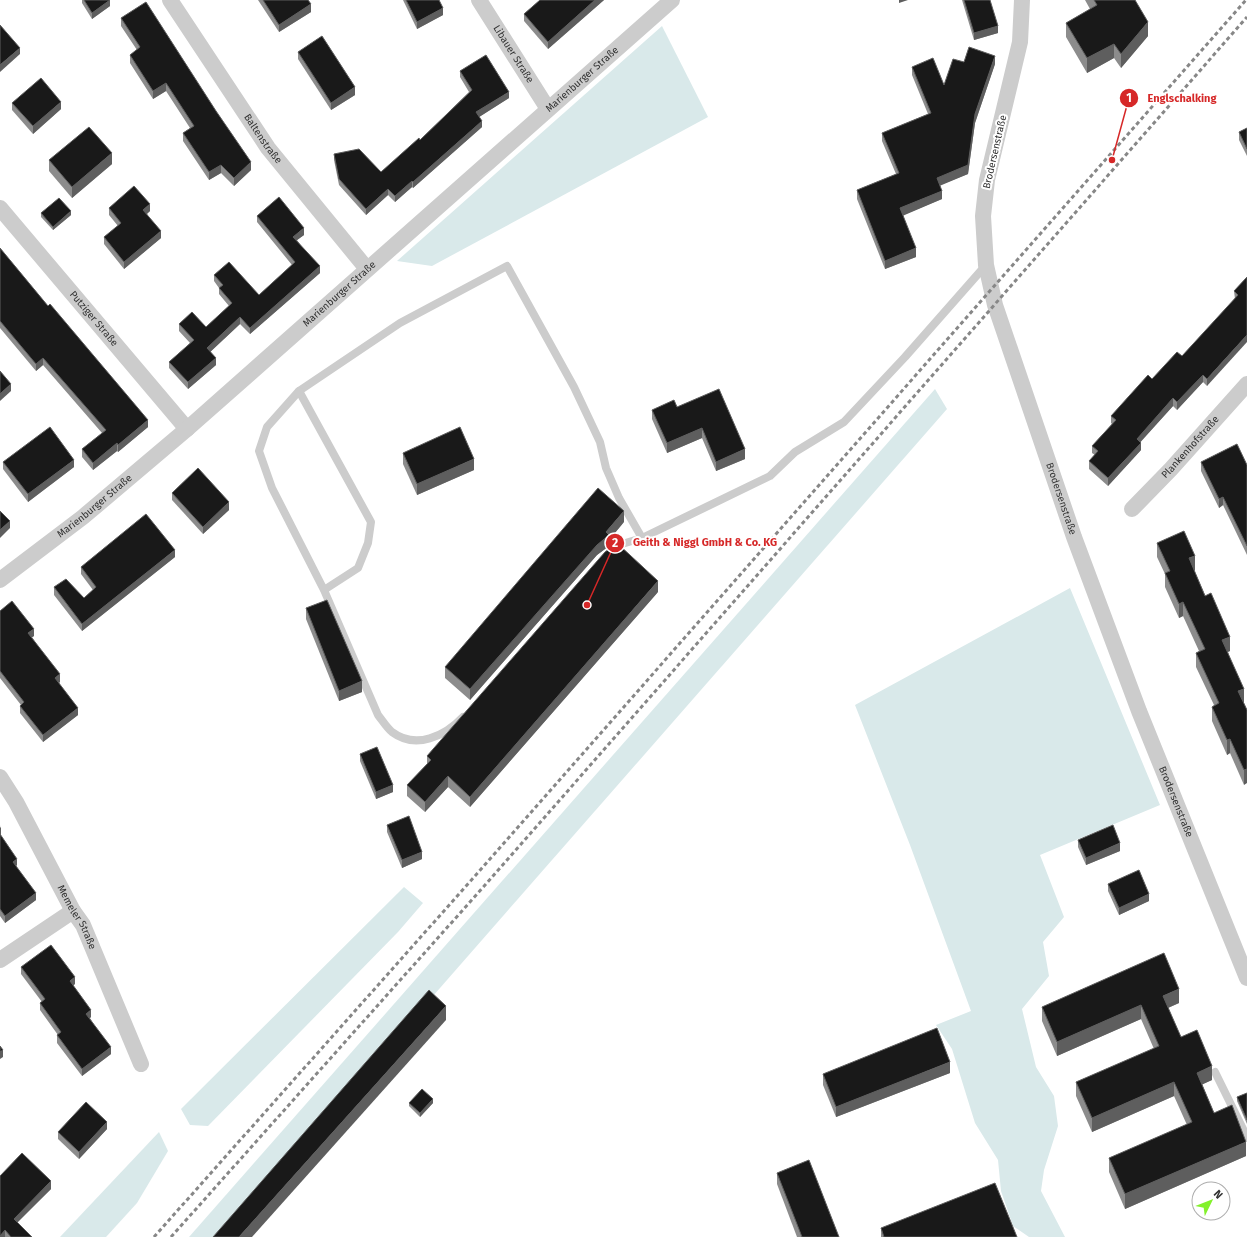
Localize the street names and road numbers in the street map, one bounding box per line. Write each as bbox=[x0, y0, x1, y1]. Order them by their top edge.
street label: Libauer Straße bbox=[490, 23, 536, 85]
street label: Marienburger Straße bbox=[543, 44, 621, 115]
street label: Baltenstraße bbox=[241, 112, 284, 166]
street label: Brodersenstraße bbox=[981, 114, 1009, 190]
street label: Marienburger Straße bbox=[301, 259, 378, 330]
street label: Putziger Straße bbox=[67, 289, 120, 349]
street label: Plankenhofstraße bbox=[1159, 413, 1222, 481]
street label: Brodersenstraße bbox=[1043, 461, 1079, 536]
street label: Marienburger Straße bbox=[55, 472, 135, 540]
street label: Brodersenstraße bbox=[1156, 765, 1195, 839]
street label: Memeler Straße bbox=[54, 883, 99, 951]

